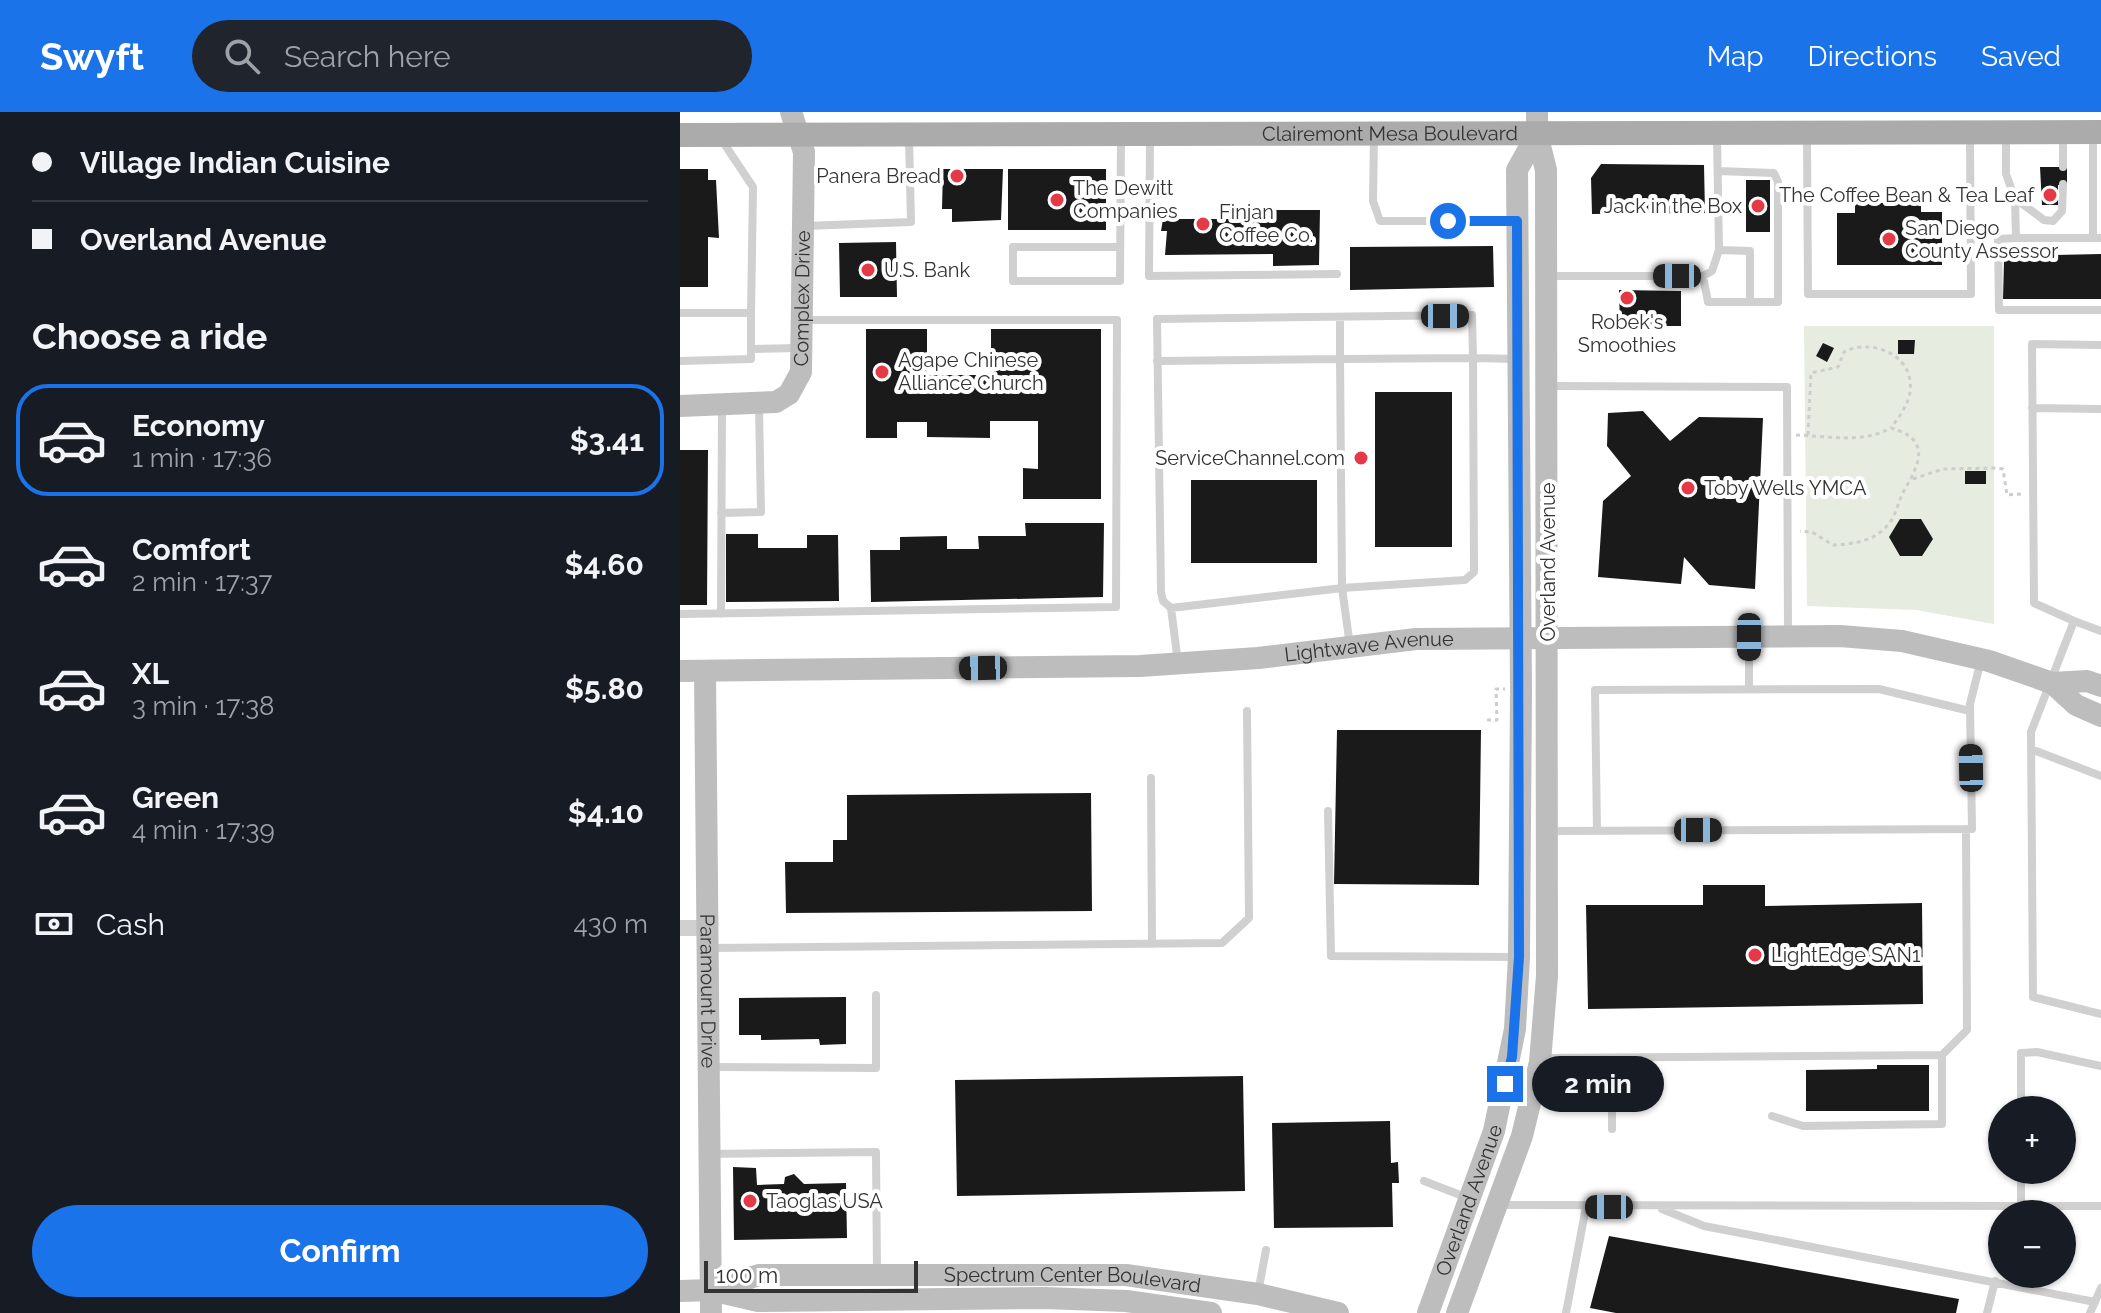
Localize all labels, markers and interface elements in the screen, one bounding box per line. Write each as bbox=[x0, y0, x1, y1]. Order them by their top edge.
search box bbox=[192, 20, 752, 92]
text: Swyft bbox=[40, 34, 144, 79]
icon: search bbox=[220, 34, 264, 78]
text: Search here bbox=[284, 39, 451, 74]
text: Map bbox=[1707, 40, 1764, 73]
text: Directions bbox=[1808, 40, 1937, 73]
text: Saved bbox=[1981, 40, 2061, 73]
street label: Clairemont Mesa Boulevard bbox=[1262, 121, 1518, 146]
text: Village Indian Cuisine bbox=[80, 145, 390, 180]
place label: Panera Bread bbox=[816, 164, 941, 188]
marker: Panera Bread bbox=[948, 167, 966, 185]
place label: The Dewitt Companies bbox=[1073, 176, 1178, 223]
place label: The Coffee Bean & Tea Leaf bbox=[1779, 183, 2035, 207]
marker: The Coffee Bean & Tea Leaf bbox=[2041, 186, 2059, 204]
marker: The Dewitt Companies bbox=[1048, 191, 1066, 209]
place label: Jack in the Box bbox=[1604, 194, 1742, 218]
marker: Jack in the Box bbox=[1749, 197, 1767, 215]
place label: Finjan Coffee Co. bbox=[1219, 200, 1313, 247]
route start bbox=[1430, 203, 1466, 239]
marker: Finjan Coffee Co. bbox=[1194, 215, 1212, 233]
place label: San Diego County Assessor bbox=[1905, 216, 2058, 263]
text: Overland Avenue bbox=[80, 222, 326, 257]
street label: Complex Drive bbox=[789, 230, 815, 367]
marker: San Diego County Assessor bbox=[1880, 230, 1898, 248]
place label: U.S. Bank bbox=[884, 258, 970, 282]
marker: U.S. Bank bbox=[859, 261, 877, 279]
car bbox=[1653, 264, 1701, 288]
marker: Robek's Smoothies bbox=[1618, 289, 1636, 307]
car bbox=[1421, 304, 1469, 328]
place label: Robek's Smoothies bbox=[1578, 310, 1676, 357]
text: Choose a ride bbox=[32, 315, 267, 357]
place label: Agape Chinese Alliance Church bbox=[898, 348, 1044, 395]
marker: Agape Chinese Alliance Church bbox=[873, 363, 891, 381]
icon: car bbox=[36, 404, 108, 476]
text: Economy bbox=[132, 408, 265, 443]
text: $3.41 bbox=[570, 423, 644, 458]
text: 1 min · 17:36 bbox=[132, 443, 272, 473]
place label: ServiceChannel.com bbox=[1155, 446, 1345, 470]
marker: ServiceChannel.com bbox=[1352, 449, 1370, 467]
place label: Toby Wells YMCA bbox=[1704, 476, 1867, 500]
marker: Toby Wells YMCA bbox=[1679, 479, 1697, 497]
street label: Overland Avenue bbox=[1536, 482, 1560, 642]
icon: car bbox=[36, 528, 108, 600]
text: Comfort bbox=[132, 532, 251, 567]
text: $4.60 bbox=[564, 547, 644, 582]
text: 2 min · 17:37 bbox=[132, 567, 273, 597]
car bbox=[1737, 613, 1761, 661]
street label: Lightwave Avenue bbox=[1283, 627, 1454, 667]
icon: car bbox=[36, 652, 108, 724]
text: XL bbox=[132, 656, 169, 691]
car bbox=[959, 656, 1007, 680]
text: $5.80 bbox=[565, 671, 644, 706]
text: 3 min · 17:38 bbox=[132, 691, 275, 721]
car bbox=[1959, 744, 1983, 792]
icon: car bbox=[36, 776, 108, 848]
text: Green bbox=[132, 780, 219, 815]
text: $4.10 bbox=[568, 795, 644, 830]
text: 4 min · 17:39 bbox=[132, 815, 275, 845]
car bbox=[1674, 818, 1722, 842]
icon: cash bbox=[32, 902, 76, 946]
text: Cash bbox=[96, 907, 165, 942]
text: 430 m bbox=[573, 909, 648, 939]
street label: Paramount Drive bbox=[695, 914, 721, 1069]
place label: LightEdge SAN1 bbox=[1771, 943, 1921, 967]
marker: LightEdge SAN1 bbox=[1746, 946, 1764, 964]
callout: 2 min bbox=[1533, 1056, 1665, 1112]
route end bbox=[1487, 1066, 1523, 1102]
text: 2 min bbox=[1564, 1069, 1632, 1099]
map controls bbox=[1988, 1096, 2076, 1288]
button: + bbox=[1988, 1096, 2076, 1184]
street label: Overland Avenue bbox=[1430, 1122, 1507, 1279]
place label: Taoglas USA bbox=[766, 1189, 883, 1213]
marker: Taoglas USA bbox=[741, 1192, 759, 1210]
car bbox=[1585, 1195, 1633, 1219]
button: − bbox=[1988, 1200, 2076, 1288]
button: Confirm bbox=[32, 1205, 648, 1297]
scale bar bbox=[704, 1257, 918, 1293]
text: 100 m bbox=[716, 1262, 778, 1288]
street label: Spectrum Center Boulevard bbox=[944, 1262, 1203, 1298]

